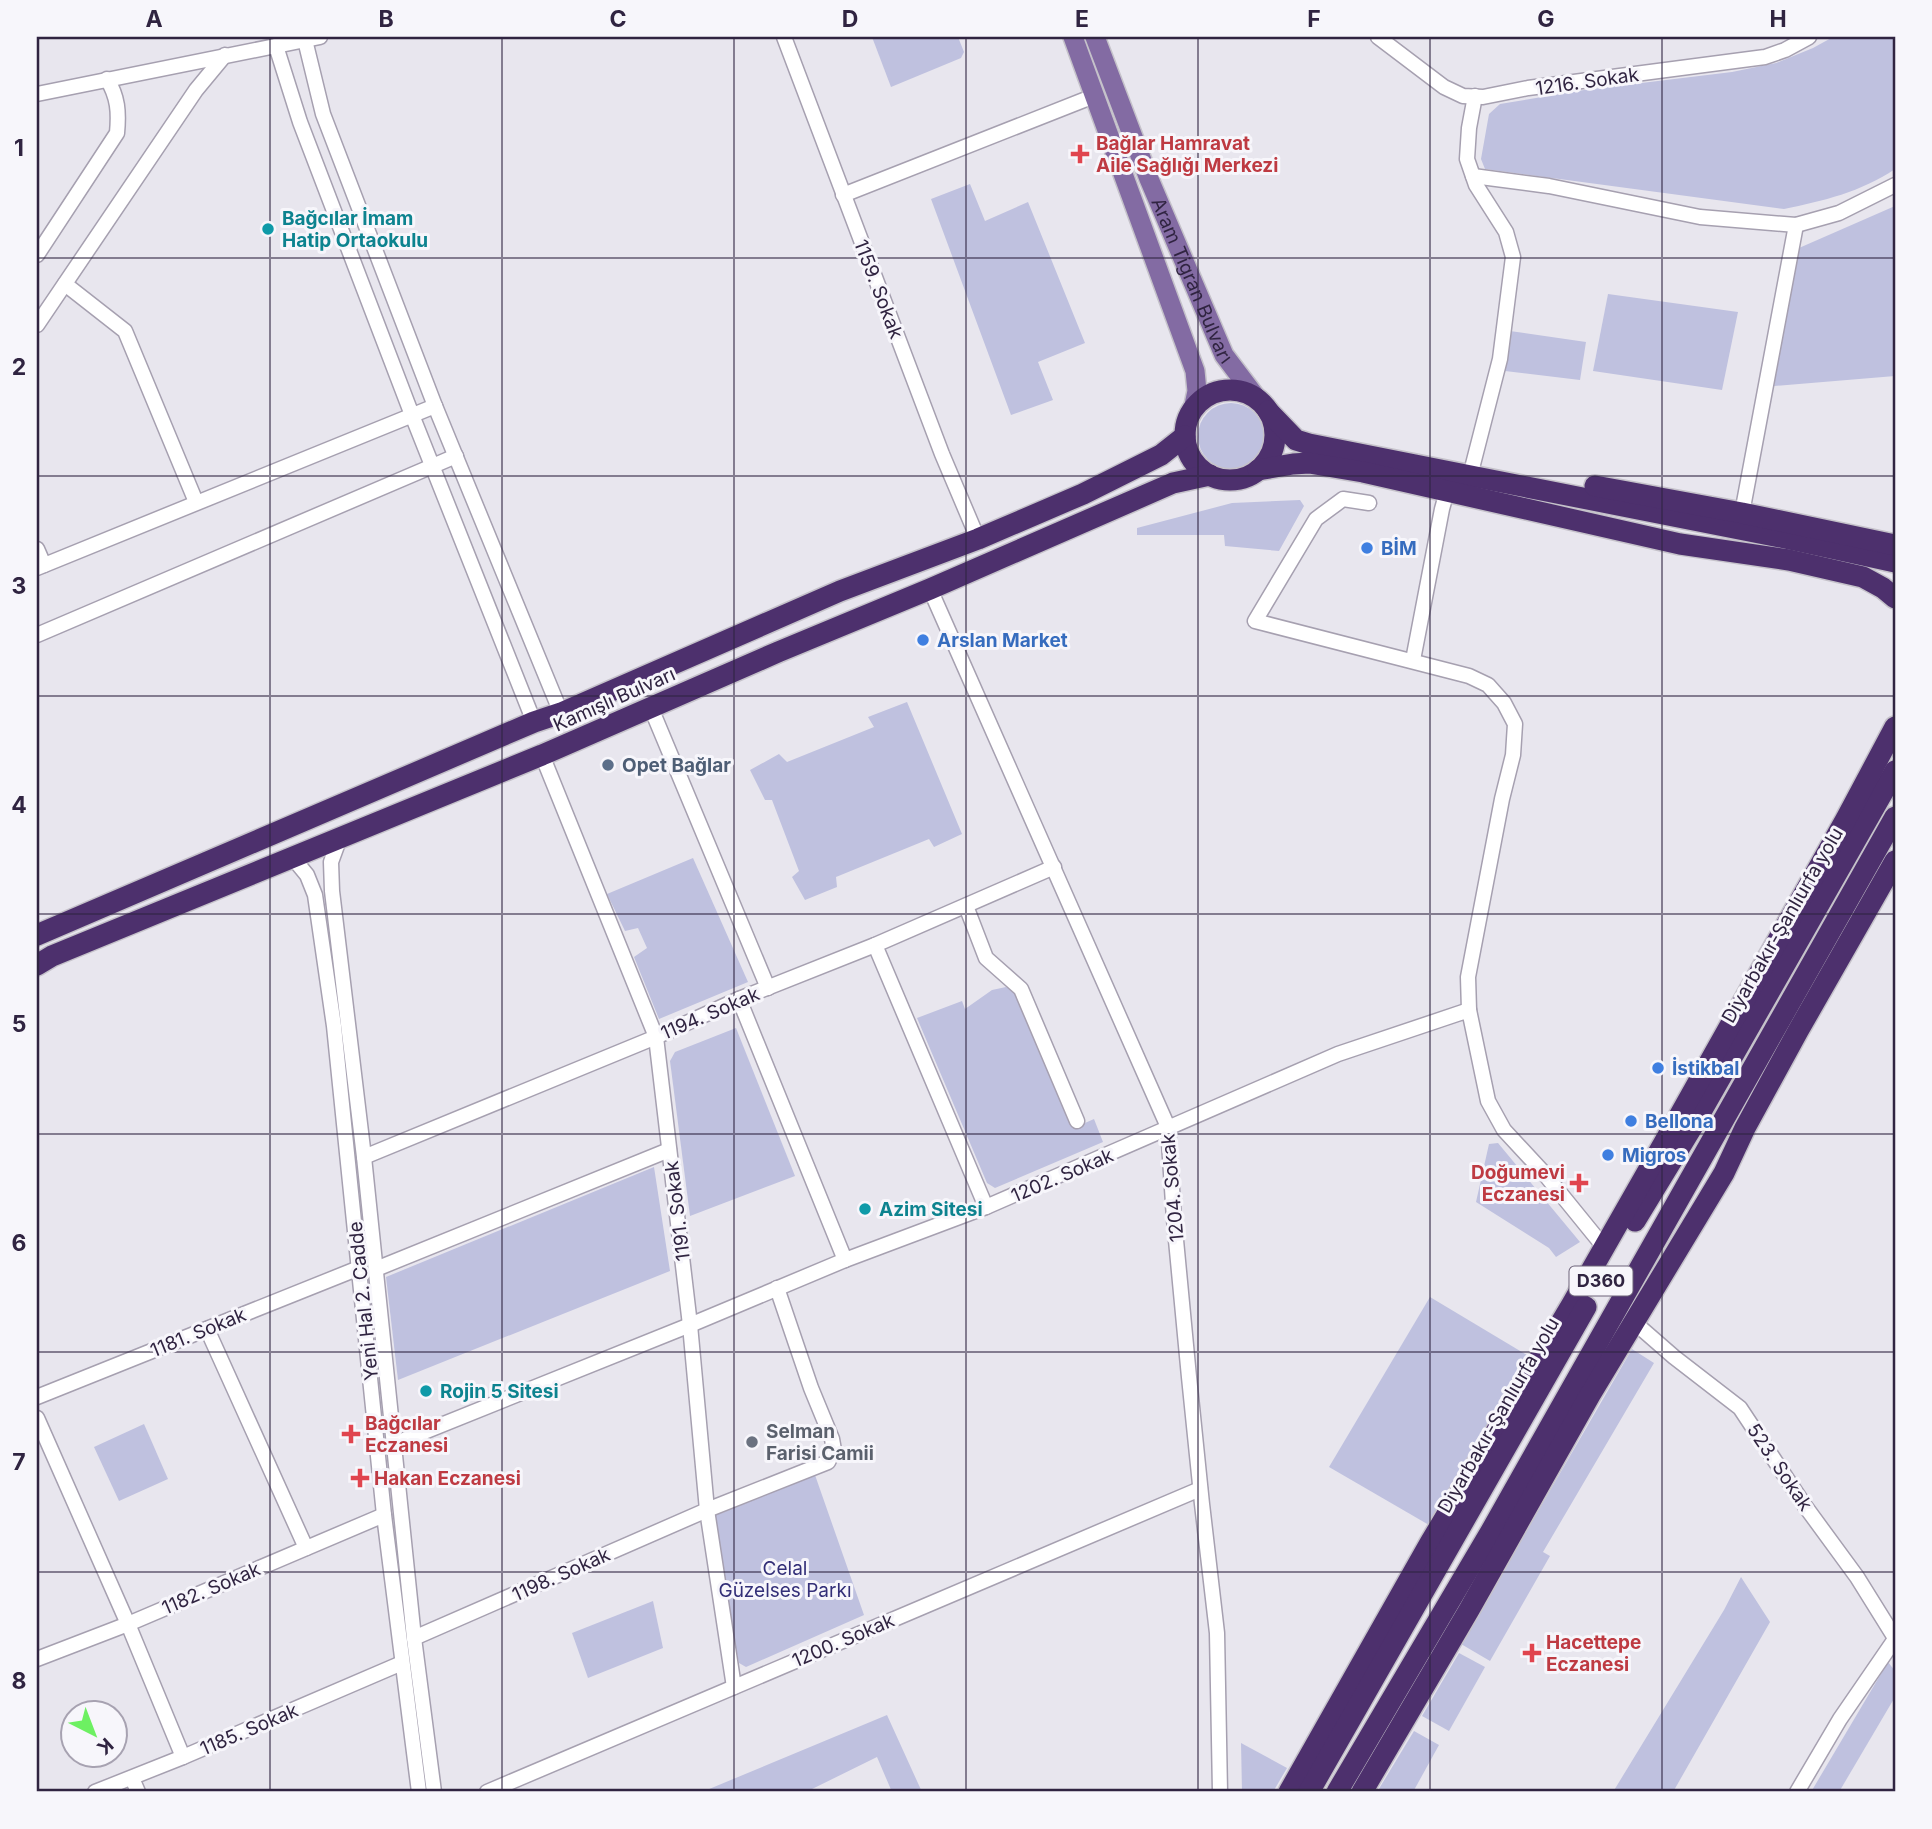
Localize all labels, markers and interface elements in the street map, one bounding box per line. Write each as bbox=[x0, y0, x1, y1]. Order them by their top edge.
text: A bbox=[145, 5, 163, 33]
text: B bbox=[378, 5, 394, 33]
text: C bbox=[609, 5, 627, 33]
text: D bbox=[842, 5, 858, 33]
text: E bbox=[1075, 5, 1089, 33]
text: F bbox=[1307, 5, 1321, 33]
text: G bbox=[1537, 5, 1555, 33]
text: H bbox=[1769, 5, 1787, 33]
street label: 1216. Sokak bbox=[1534, 63, 1641, 100]
place label: Bağlar Hamravat Aile Sağlığı Merkezi bbox=[1096, 132, 1278, 177]
text: 1 bbox=[14, 134, 24, 162]
marker: Bağlar Hamravat Aile Sağlığı Merkezi bbox=[1070, 144, 1090, 164]
street label: Aram Tigran Bulvarı bbox=[1146, 194, 1237, 368]
place label: Bağcılar İmam Hatip Ortaokulu bbox=[282, 207, 428, 252]
marker: Bağcılar İmam Hatip Ortaokulu bbox=[260, 221, 276, 237]
street label: 1159. Sokak bbox=[849, 236, 908, 342]
text: 2 bbox=[12, 353, 26, 381]
place label: BİM bbox=[1381, 537, 1417, 560]
marker: BİM bbox=[1359, 540, 1375, 556]
text: 3 bbox=[12, 572, 26, 600]
place label: Arslan Market bbox=[937, 629, 1068, 652]
marker: Arslan Market bbox=[915, 632, 931, 648]
street label: Kamışlı Bulvarı bbox=[550, 662, 679, 737]
place label: Opet Bağlar bbox=[622, 754, 731, 777]
marker: Opet Bağlar bbox=[600, 757, 616, 773]
text: 4 bbox=[11, 791, 27, 819]
street label: Diyarbakır-Şanlıurfa yolu bbox=[1717, 823, 1848, 1027]
street label: 1194. Sokak bbox=[657, 982, 763, 1045]
text: 5 bbox=[12, 1010, 26, 1038]
place label: İstikbal bbox=[1672, 1057, 1739, 1080]
marker: İstikbal bbox=[1650, 1060, 1666, 1076]
place label: Bellona bbox=[1645, 1110, 1714, 1133]
marker: Bellona bbox=[1623, 1113, 1639, 1129]
street label: 1204. Sokak bbox=[1156, 1132, 1189, 1243]
street label: 1202. Sokak bbox=[1008, 1143, 1117, 1207]
place label: Migros bbox=[1622, 1144, 1686, 1167]
marker: Migros bbox=[1600, 1147, 1616, 1163]
street label: 1191. Sokak bbox=[660, 1159, 695, 1262]
place label: Doğumevi Eczanesi bbox=[1471, 1161, 1565, 1206]
marker: Doğumevi Eczanesi bbox=[1571, 1175, 1587, 1191]
place label: Azim Sitesi bbox=[879, 1198, 983, 1221]
marker: Azim Sitesi bbox=[857, 1201, 873, 1217]
street label: Yeni Hal 2. Cadde bbox=[344, 1220, 383, 1382]
text: 6 bbox=[12, 1229, 26, 1257]
road number: D360 bbox=[1570, 1266, 1632, 1296]
street label: 1181. Sokak bbox=[147, 1303, 250, 1362]
street label: Diyarbakır-Şanlıurfa yolu bbox=[1433, 1313, 1564, 1517]
place label: Rojin 5 Sitesi bbox=[440, 1380, 559, 1403]
marker: Rojin 5 Sitesi bbox=[418, 1383, 434, 1399]
place label: Bağcılar Eczanesi bbox=[365, 1412, 448, 1457]
street label: 523. Sokak bbox=[1742, 1419, 1818, 1516]
place label: Selman Farisi Camii bbox=[766, 1420, 874, 1465]
marker: Bağcılar Eczanesi bbox=[343, 1426, 359, 1442]
marker: Selman Farisi Camii bbox=[744, 1434, 760, 1450]
text: 7 bbox=[12, 1448, 26, 1476]
place label: Hakan Eczanesi bbox=[374, 1467, 521, 1490]
marker: Hakan Eczanesi bbox=[352, 1470, 368, 1486]
street label: 1198. Sokak bbox=[509, 1542, 614, 1606]
street label: 1182. Sokak bbox=[158, 1557, 264, 1620]
park label: Celal Güzelses Parkı bbox=[718, 1557, 852, 1602]
street label: 1200. Sokak bbox=[789, 1608, 898, 1672]
place label: Hacettepe Eczanesi bbox=[1546, 1631, 1641, 1676]
marker: Hacettepe Eczanesi bbox=[1524, 1645, 1540, 1661]
text: 8 bbox=[12, 1667, 26, 1695]
street label: 1185. Sokak bbox=[197, 1698, 302, 1760]
north arrow bbox=[60, 1700, 130, 1770]
text: K bbox=[92, 1733, 118, 1760]

